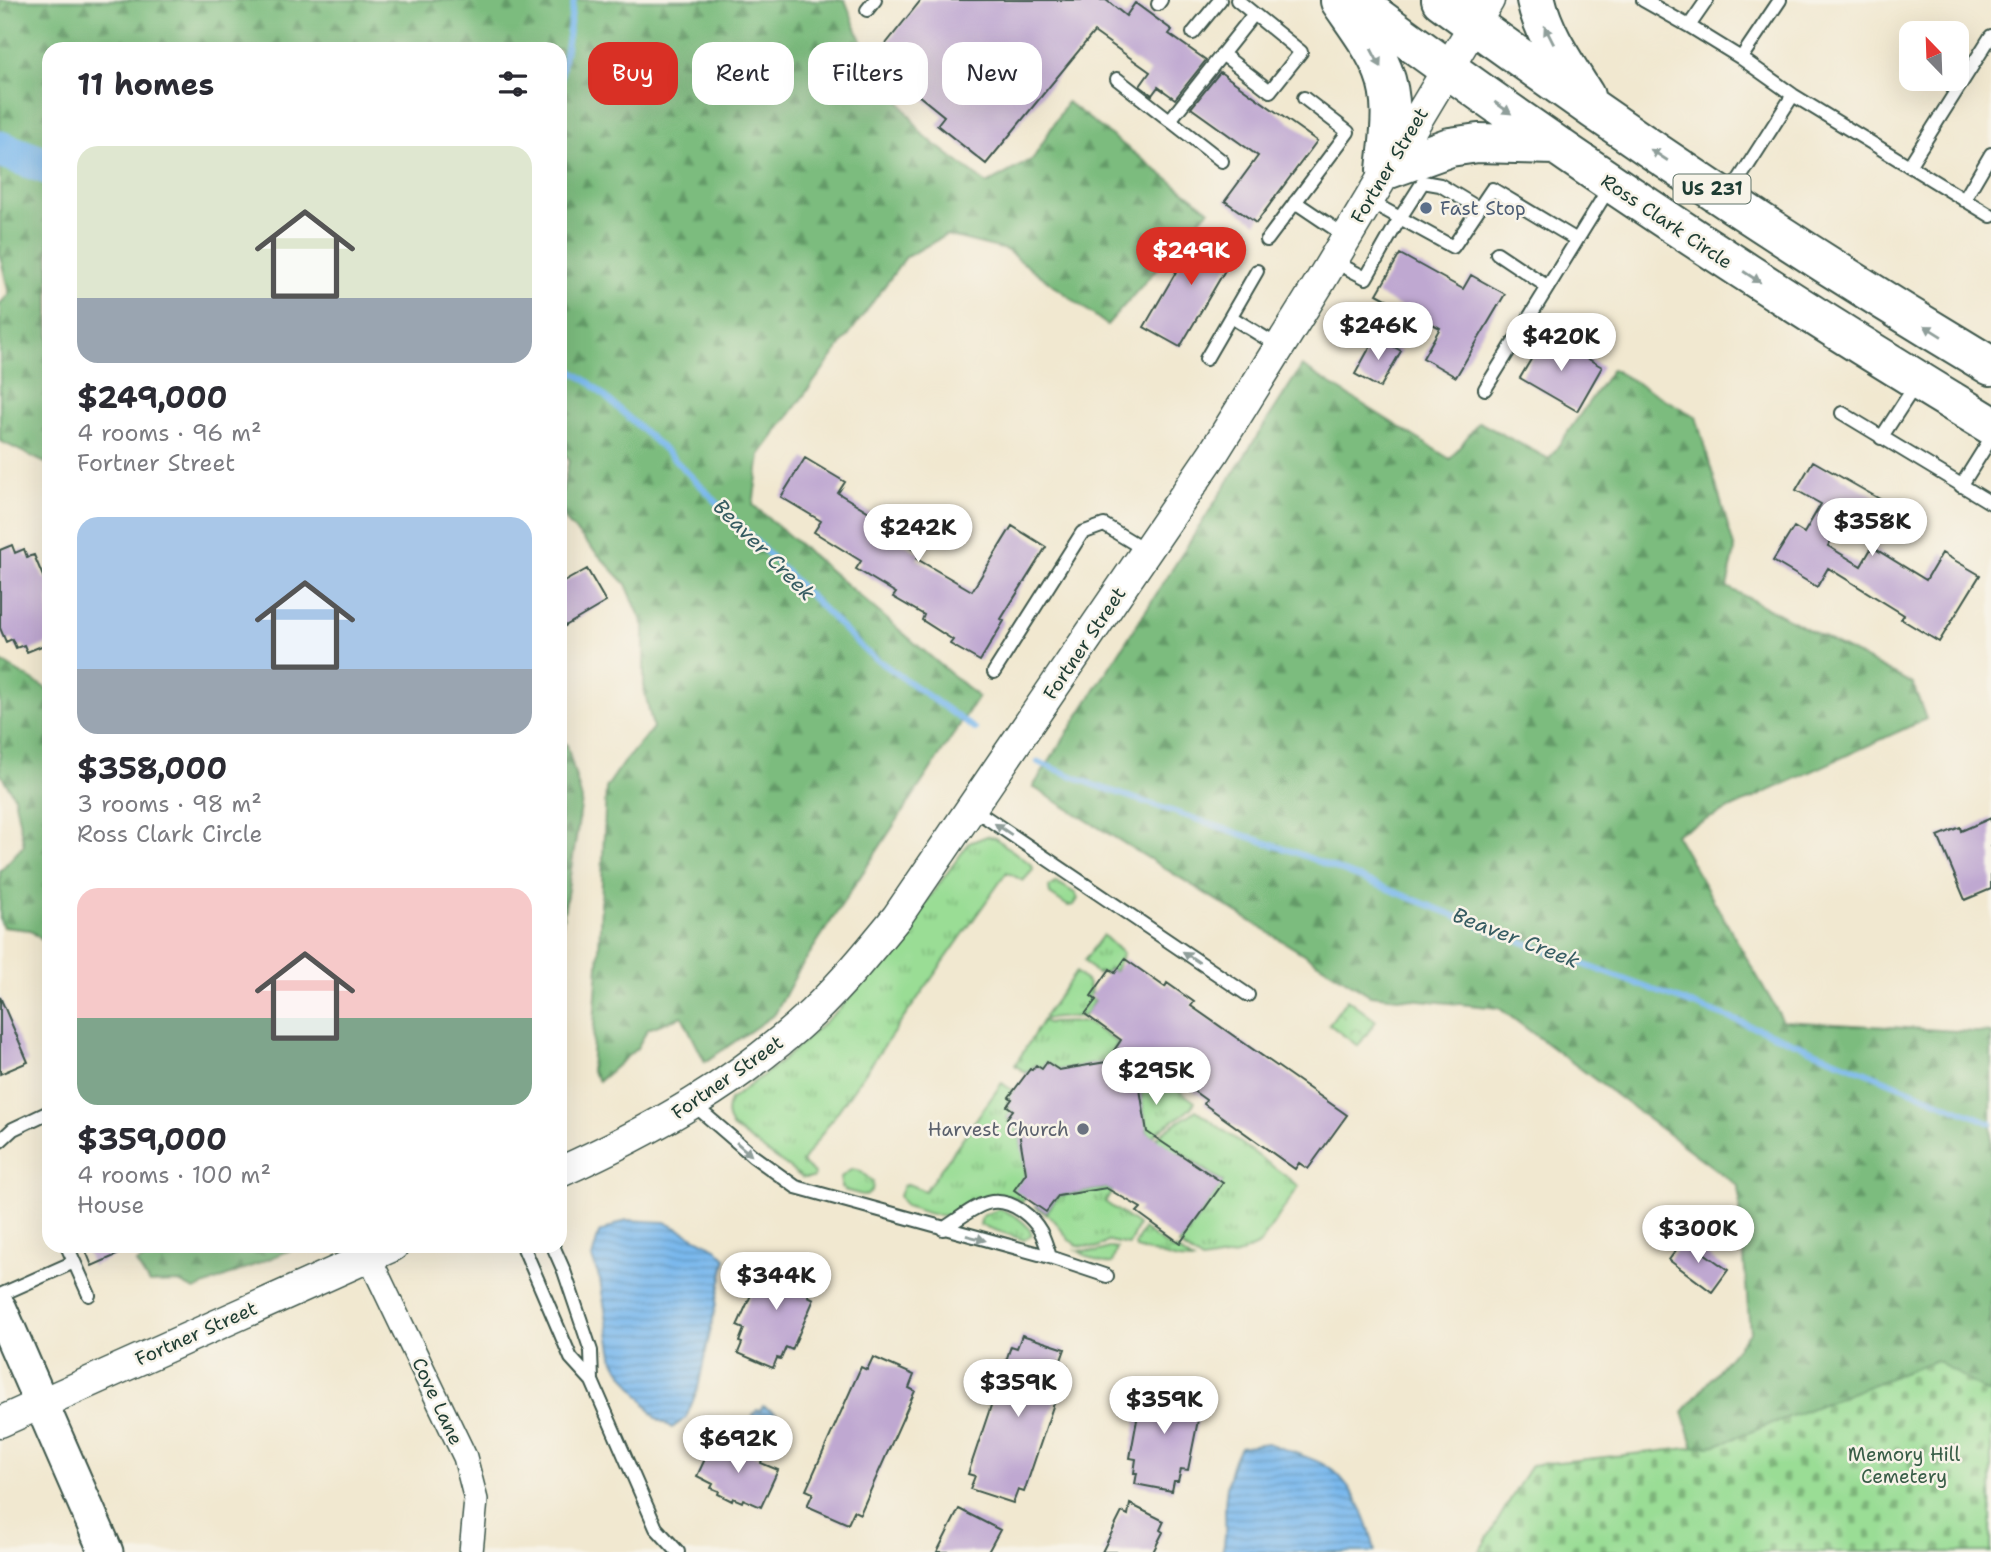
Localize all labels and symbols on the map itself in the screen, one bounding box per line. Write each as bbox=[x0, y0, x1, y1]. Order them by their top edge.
north arrow bbox=[1899, 21, 1969, 91]
one-way arrow bbox=[1543, 25, 1555, 45]
one-way arrow bbox=[1370, 48, 1382, 68]
one-way arrow bbox=[1494, 101, 1512, 115]
street label: Fortner Street bbox=[1345, 103, 1434, 228]
one-way arrow bbox=[1650, 148, 1668, 162]
street label: Ross Clark Circle bbox=[1596, 168, 1737, 275]
road number: US 231 bbox=[1674, 174, 1750, 204]
place label: Fast Stop bbox=[1440, 196, 1526, 221]
marker: Fast Stop bbox=[1418, 200, 1434, 216]
pin: $249K bbox=[1142, 228, 1240, 287]
one-way arrow bbox=[1743, 270, 1761, 284]
pin: $246K bbox=[1329, 302, 1427, 362]
pin: $420K bbox=[1512, 314, 1610, 373]
one-way arrow bbox=[1923, 324, 1942, 337]
water label: Beaver Creek bbox=[707, 493, 821, 607]
pin: $358K bbox=[1823, 498, 1921, 558]
pin: $242K bbox=[869, 504, 967, 564]
street label: Fortner Street bbox=[1037, 582, 1131, 704]
one-way arrow bbox=[994, 822, 1012, 836]
water label: Beaver Creek bbox=[1449, 901, 1583, 975]
one-way arrow bbox=[1181, 951, 1201, 964]
street label: Fortner Street bbox=[667, 1030, 788, 1125]
pin: $295K bbox=[1107, 1048, 1205, 1107]
place label: Harvest Church bbox=[928, 1117, 1069, 1142]
marker: Harvest Church bbox=[1075, 1121, 1091, 1137]
one-way arrow bbox=[736, 1141, 753, 1156]
pin: $300K bbox=[1649, 1206, 1747, 1265]
one-way arrow bbox=[966, 1233, 987, 1243]
pin: $344K bbox=[727, 1252, 825, 1312]
street label: Fortner Street bbox=[131, 1295, 261, 1371]
street label: Cove Lane bbox=[406, 1353, 469, 1449]
pin: $359K bbox=[969, 1360, 1067, 1419]
pin: $359K bbox=[1115, 1376, 1213, 1436]
pin: $692K bbox=[689, 1416, 787, 1475]
park label: Memory Hill Cemetery bbox=[1848, 1442, 1960, 1489]

